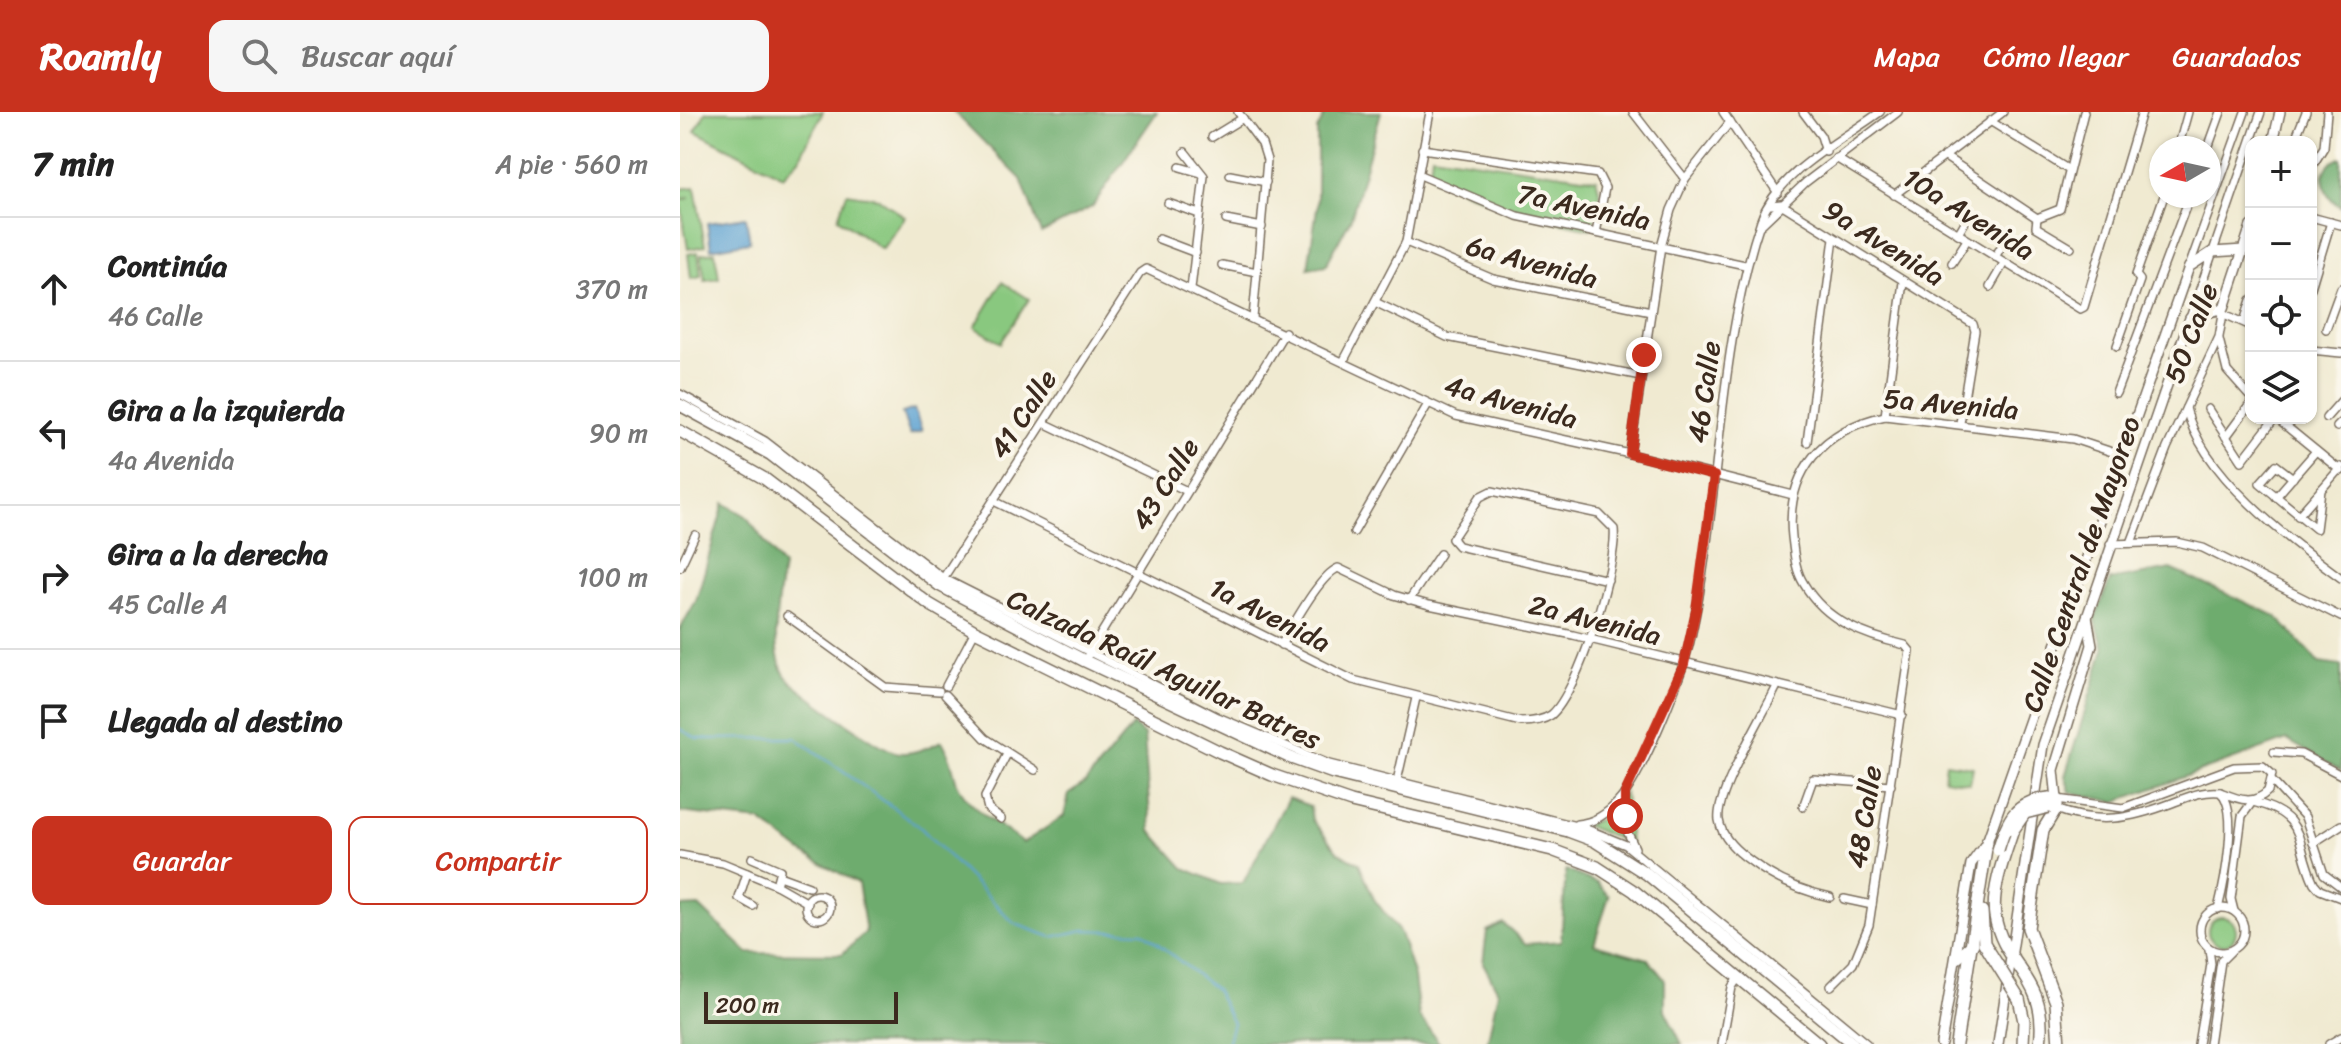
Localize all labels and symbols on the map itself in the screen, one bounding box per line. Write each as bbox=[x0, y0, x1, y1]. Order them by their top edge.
north arrow bbox=[2149, 136, 2221, 208]
street label: 10a Avenida bbox=[1893, 154, 2045, 274]
street label: 7a Avenida bbox=[1513, 169, 1655, 245]
street label: 9a Avenida bbox=[1813, 186, 1955, 300]
street label: 6a Avenida bbox=[1461, 221, 1603, 303]
street label: 50 Calle bbox=[2149, 276, 2233, 390]
route end bbox=[1626, 337, 1662, 373]
street label: 46 Calle bbox=[1673, 338, 1735, 446]
street label: 41 Calle bbox=[976, 359, 1070, 469]
street label: 4a Avenida bbox=[1439, 361, 1583, 443]
street label: 5a Avenida bbox=[1881, 374, 2021, 434]
street label: Calle Central de Mayoreo bbox=[2007, 409, 2155, 719]
street label: 43 Calle bbox=[1117, 428, 1213, 540]
street label: 1a Avenida bbox=[1201, 563, 1339, 667]
street label: Calzada Raúl Aguilar Batres bbox=[999, 574, 1329, 764]
street label: 2a Avenida bbox=[1524, 580, 1666, 660]
street label: 48 Calle bbox=[1832, 762, 1896, 872]
route start bbox=[1607, 798, 1643, 834]
scale bar bbox=[704, 988, 898, 1024]

